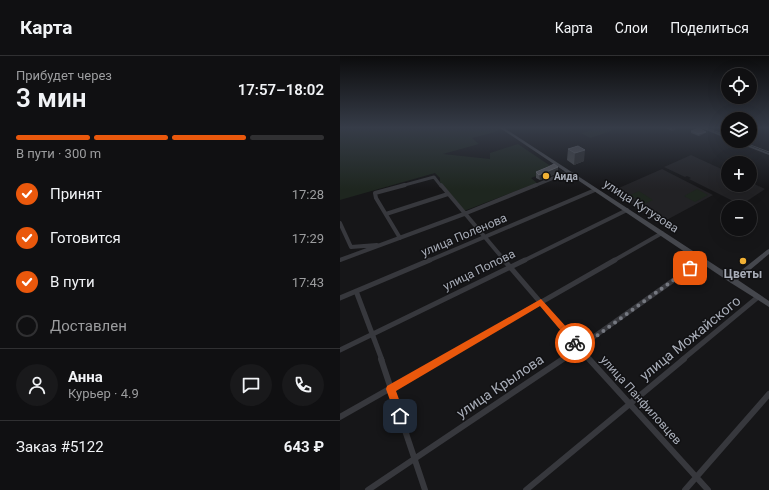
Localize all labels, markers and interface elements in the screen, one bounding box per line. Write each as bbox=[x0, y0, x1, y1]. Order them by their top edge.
text: Карта bbox=[20, 16, 72, 39]
text: Карта bbox=[555, 20, 593, 36]
text: Слои bbox=[615, 20, 648, 36]
text: Поделиться bbox=[670, 20, 749, 36]
text: Прибудет через bbox=[16, 68, 112, 83]
map controls bbox=[721, 68, 757, 236]
button: locate bbox=[721, 68, 757, 104]
text: 17:57–18:02 bbox=[238, 81, 324, 99]
text: 3 мин bbox=[16, 83, 87, 113]
button: layers bbox=[721, 112, 757, 148]
text: В пути · 300 m bbox=[16, 146, 101, 161]
button: + bbox=[721, 156, 757, 192]
marker: Аида bbox=[541, 171, 551, 181]
place label: Аида bbox=[554, 171, 579, 182]
street label: улица Кутузова bbox=[601, 176, 681, 236]
icon: check bbox=[16, 183, 38, 205]
text: Принят bbox=[50, 185, 102, 203]
text: 17:28 bbox=[292, 187, 324, 202]
button: − bbox=[721, 200, 757, 236]
street label: улица Поленова bbox=[419, 211, 509, 259]
icon: check bbox=[16, 227, 38, 249]
text: Готовится bbox=[50, 229, 121, 247]
text: 17:29 bbox=[292, 231, 324, 246]
street label: улица Попова bbox=[441, 247, 517, 293]
pin bbox=[673, 251, 707, 285]
marker: Цветы bbox=[738, 256, 748, 266]
icon: bag bbox=[679, 257, 701, 279]
place label: Цветы bbox=[724, 267, 762, 281]
icon: check bbox=[16, 271, 38, 293]
text: В пути bbox=[50, 273, 95, 291]
text: 17:43 bbox=[292, 275, 324, 290]
street label: улица Можайского bbox=[636, 292, 744, 384]
text: Доставлен bbox=[50, 317, 127, 335]
courier bbox=[555, 323, 595, 363]
icon: bike bbox=[564, 332, 586, 354]
street label: улица Крылова bbox=[454, 351, 546, 421]
street label: улица Панфиловцев bbox=[597, 353, 685, 447]
button: person bbox=[16, 364, 58, 406]
button: chat bbox=[230, 364, 272, 406]
button: phone bbox=[282, 364, 324, 406]
text: Анна bbox=[68, 368, 103, 386]
text: Курьер · 4.9 bbox=[68, 386, 139, 401]
pin bbox=[383, 399, 417, 433]
icon: home bbox=[389, 405, 411, 427]
text: Заказ #5122 bbox=[16, 438, 104, 456]
text: 643 ₽ bbox=[284, 438, 324, 456]

